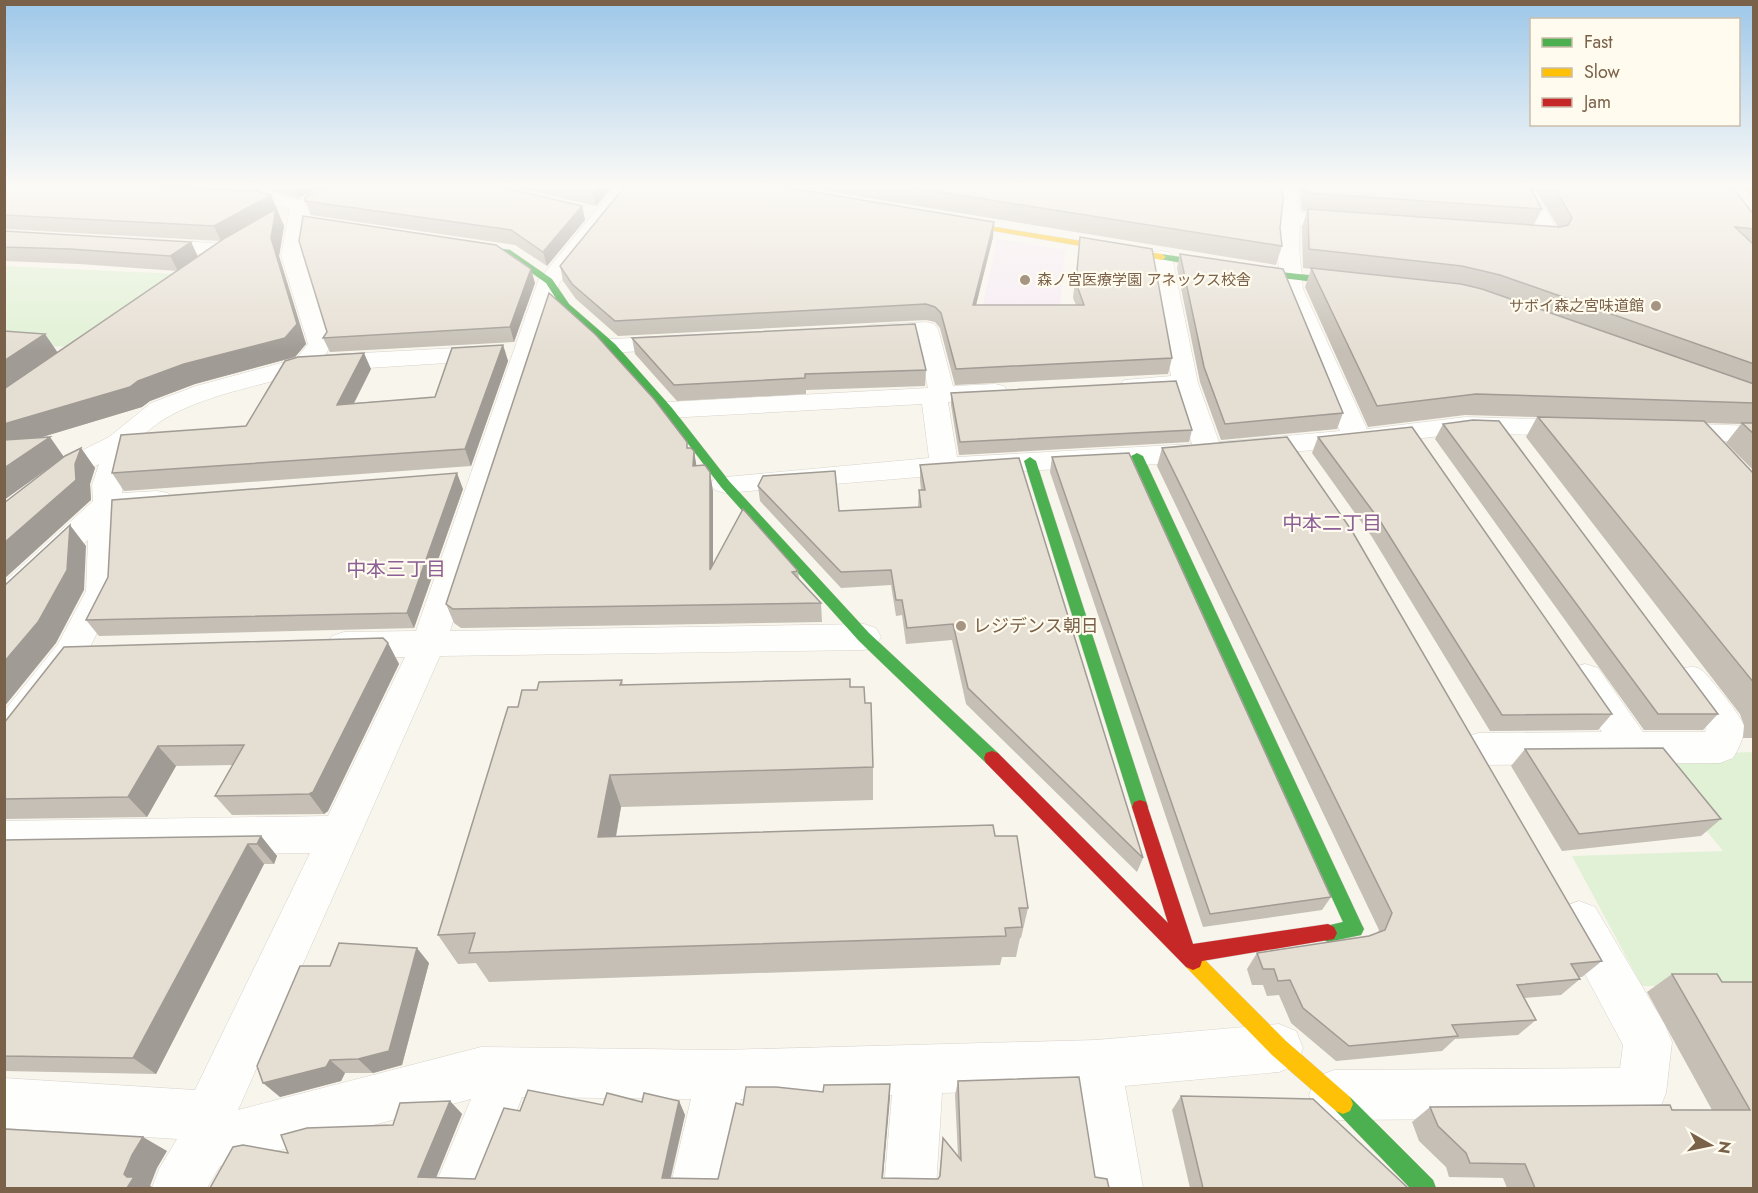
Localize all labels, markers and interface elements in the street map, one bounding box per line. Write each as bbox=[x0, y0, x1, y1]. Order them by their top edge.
legend bbox=[1530, 18, 1740, 126]
text: Fast bbox=[1584, 29, 1613, 55]
text: Slow bbox=[1584, 59, 1621, 85]
text: Jam bbox=[1582, 89, 1611, 115]
place label: 森ノ宮医療学園 アネックス校舎 bbox=[1037, 269, 1251, 291]
marker: 森ノ宮医療学園 アネックス校舎 bbox=[1018, 273, 1032, 287]
place label: サボイ森之宮味道館 bbox=[1509, 295, 1644, 317]
marker: サボイ森之宮味道館 bbox=[1649, 299, 1663, 313]
district label: 中本二丁目 bbox=[1282, 509, 1382, 538]
district label: 中本三丁目 bbox=[346, 555, 446, 584]
place label: レジデンス朝日 bbox=[973, 613, 1099, 639]
marker: レジデンス朝日 bbox=[954, 619, 968, 633]
north arrow bbox=[1680, 1115, 1740, 1175]
text: N bbox=[1712, 1139, 1737, 1155]

